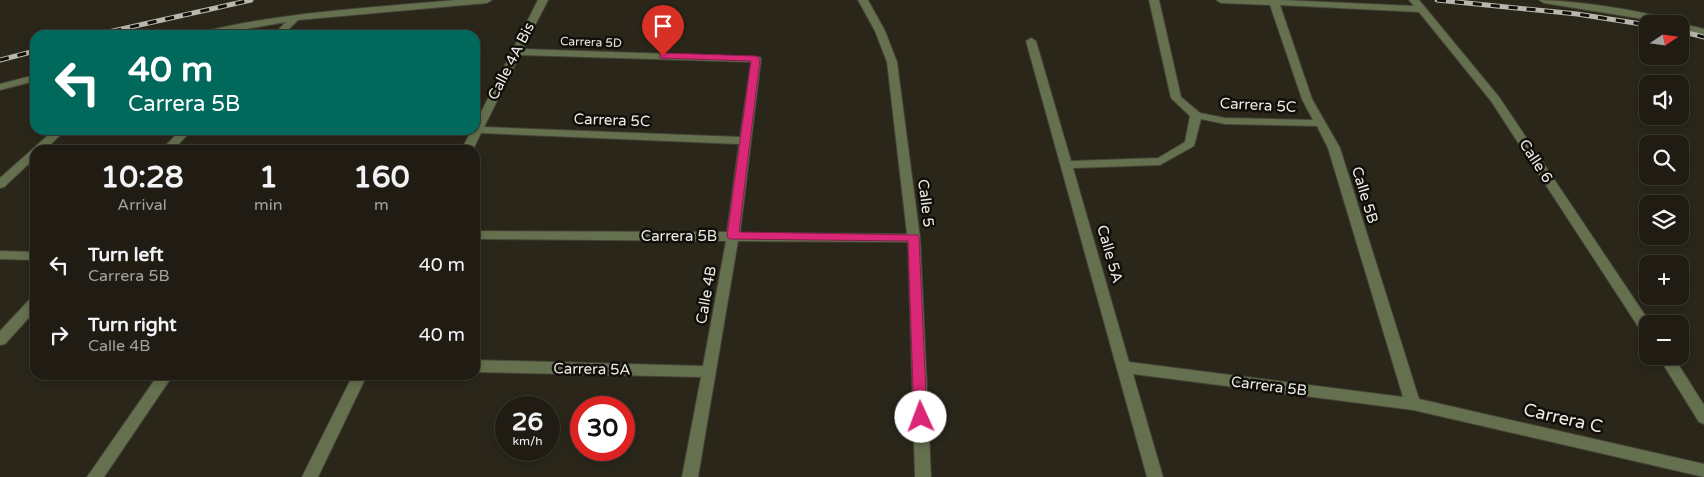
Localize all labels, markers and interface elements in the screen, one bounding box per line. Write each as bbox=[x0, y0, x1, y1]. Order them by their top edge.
pin bbox=[642, 5, 684, 56]
icon: arrive bbox=[649, 12, 677, 40]
north arrow bbox=[1639, 15, 1689, 65]
map controls bbox=[1639, 15, 1689, 365]
street label: Calle 4A Bis bbox=[484, 19, 538, 103]
street label: Carrera 5D bbox=[560, 34, 622, 50]
text: 40 m bbox=[128, 49, 213, 91]
icon: left bbox=[45, 50, 110, 115]
button: sound bbox=[1639, 75, 1689, 125]
text: Carrera 5B bbox=[128, 91, 240, 117]
street label: Carrera 5C bbox=[1219, 94, 1297, 116]
street label: Carrera 5C bbox=[573, 110, 651, 130]
button: search bbox=[1639, 135, 1689, 185]
street label: Calle 6 bbox=[1515, 136, 1557, 186]
text: 10:28 bbox=[100, 159, 184, 196]
text: 1 bbox=[259, 159, 278, 196]
text: 160 bbox=[353, 159, 410, 196]
street label: Calle 5B bbox=[1348, 164, 1382, 226]
street label: Calle 5 bbox=[914, 178, 938, 228]
text: Arrival bbox=[117, 195, 167, 215]
text: min bbox=[254, 195, 283, 215]
text: m bbox=[374, 195, 389, 215]
button: layers bbox=[1639, 195, 1689, 245]
street label: Calle 5A bbox=[1093, 223, 1127, 285]
street label: Carrera 5B bbox=[641, 227, 717, 245]
text: Turn left bbox=[88, 244, 164, 266]
icon: left bbox=[45, 251, 73, 279]
text: 40 m bbox=[419, 254, 465, 276]
button: + bbox=[1639, 255, 1689, 305]
street label: Calle 4B bbox=[692, 265, 720, 325]
text: Carrera 5B bbox=[88, 266, 170, 286]
text: Turn right bbox=[88, 314, 176, 336]
button: − bbox=[1639, 315, 1689, 365]
icon: right bbox=[45, 321, 73, 349]
text: 40 m bbox=[419, 324, 465, 346]
text: Calle 4B bbox=[88, 336, 150, 356]
street label: Carrera 5A bbox=[553, 359, 631, 379]
street label: Carrera 5B bbox=[1230, 372, 1308, 400]
position arrow bbox=[894, 390, 946, 442]
speed limit sign: 30 bbox=[570, 396, 635, 461]
street label: Carrera C bbox=[1521, 398, 1605, 438]
text: 26 bbox=[512, 407, 543, 437]
text: km/h bbox=[512, 434, 543, 448]

